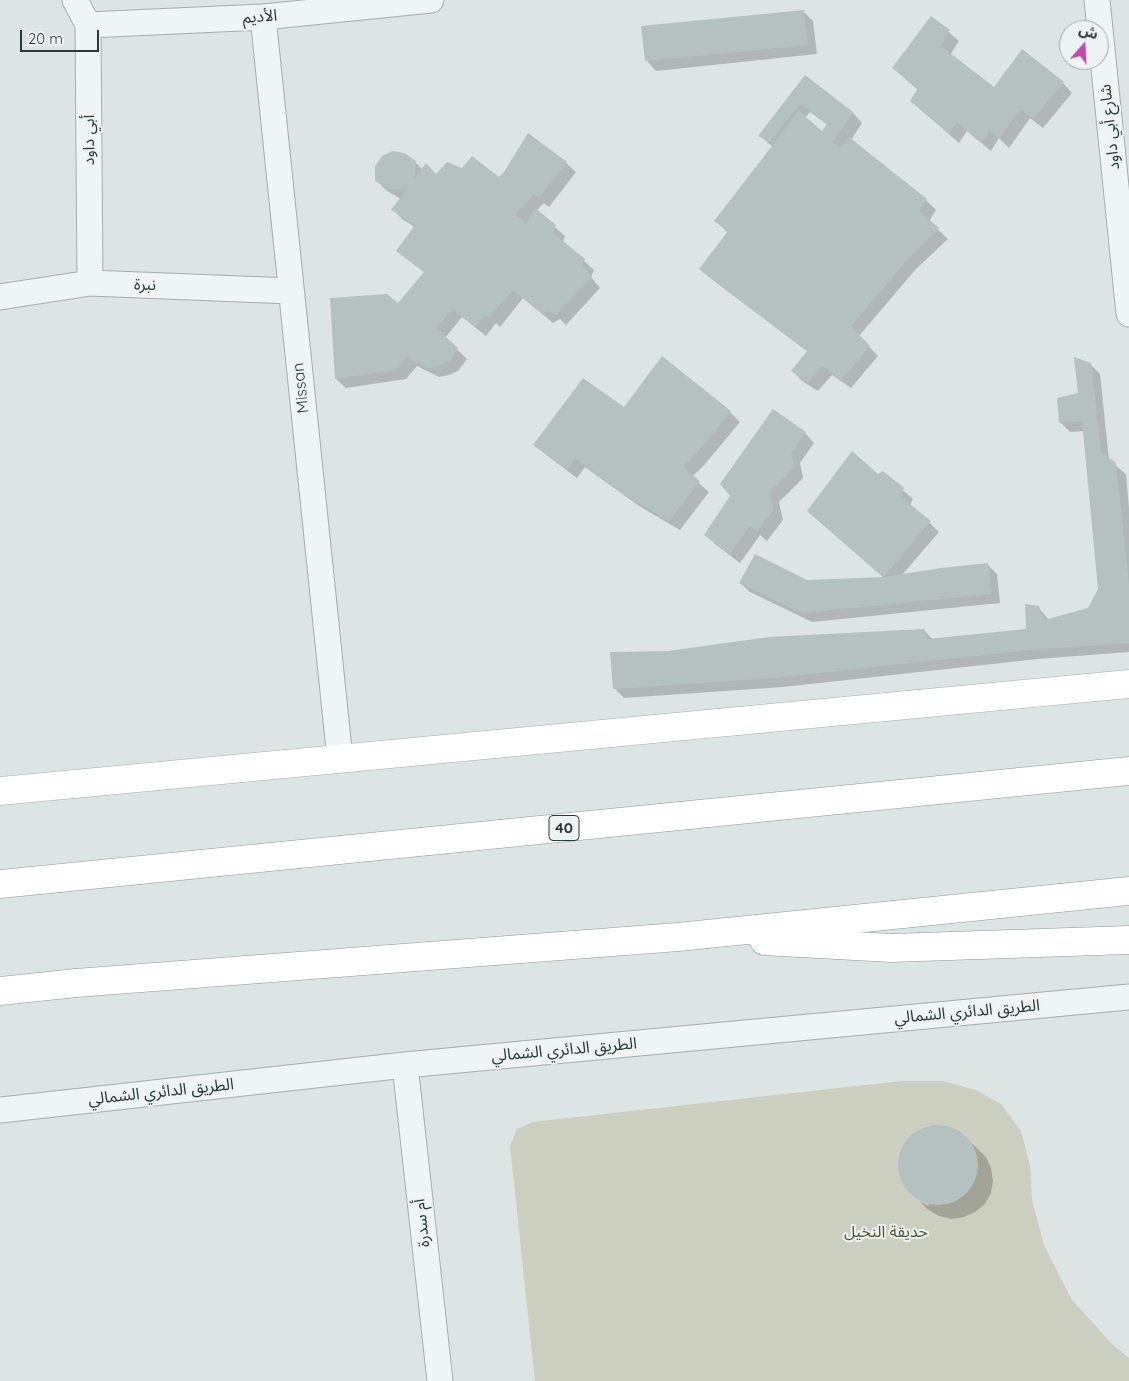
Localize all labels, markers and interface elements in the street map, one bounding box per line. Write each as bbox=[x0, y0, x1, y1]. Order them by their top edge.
street label: الأديم bbox=[242, 6, 278, 28]
scale bar bbox=[22, 20, 101, 52]
north arrow bbox=[1059, 20, 1109, 70]
text: ش bbox=[1077, 20, 1101, 43]
text: 20 m bbox=[28, 29, 63, 48]
street label: شارع أبي داود bbox=[1096, 83, 1124, 171]
street label: أبي داود bbox=[79, 115, 99, 165]
street label: نبرة bbox=[134, 275, 156, 295]
street label: Missan bbox=[289, 362, 313, 414]
road number: 40 bbox=[549, 816, 579, 840]
street label: الطريق الدائري الشمالي bbox=[893, 996, 1041, 1028]
street label: الطريق الدائري الشمالي bbox=[490, 1034, 638, 1066]
street label: الطريق الدائري الشمالي bbox=[87, 1075, 235, 1109]
street label: أم سدرة bbox=[410, 1198, 434, 1248]
park label: حديقة النخيل bbox=[844, 1222, 928, 1242]

